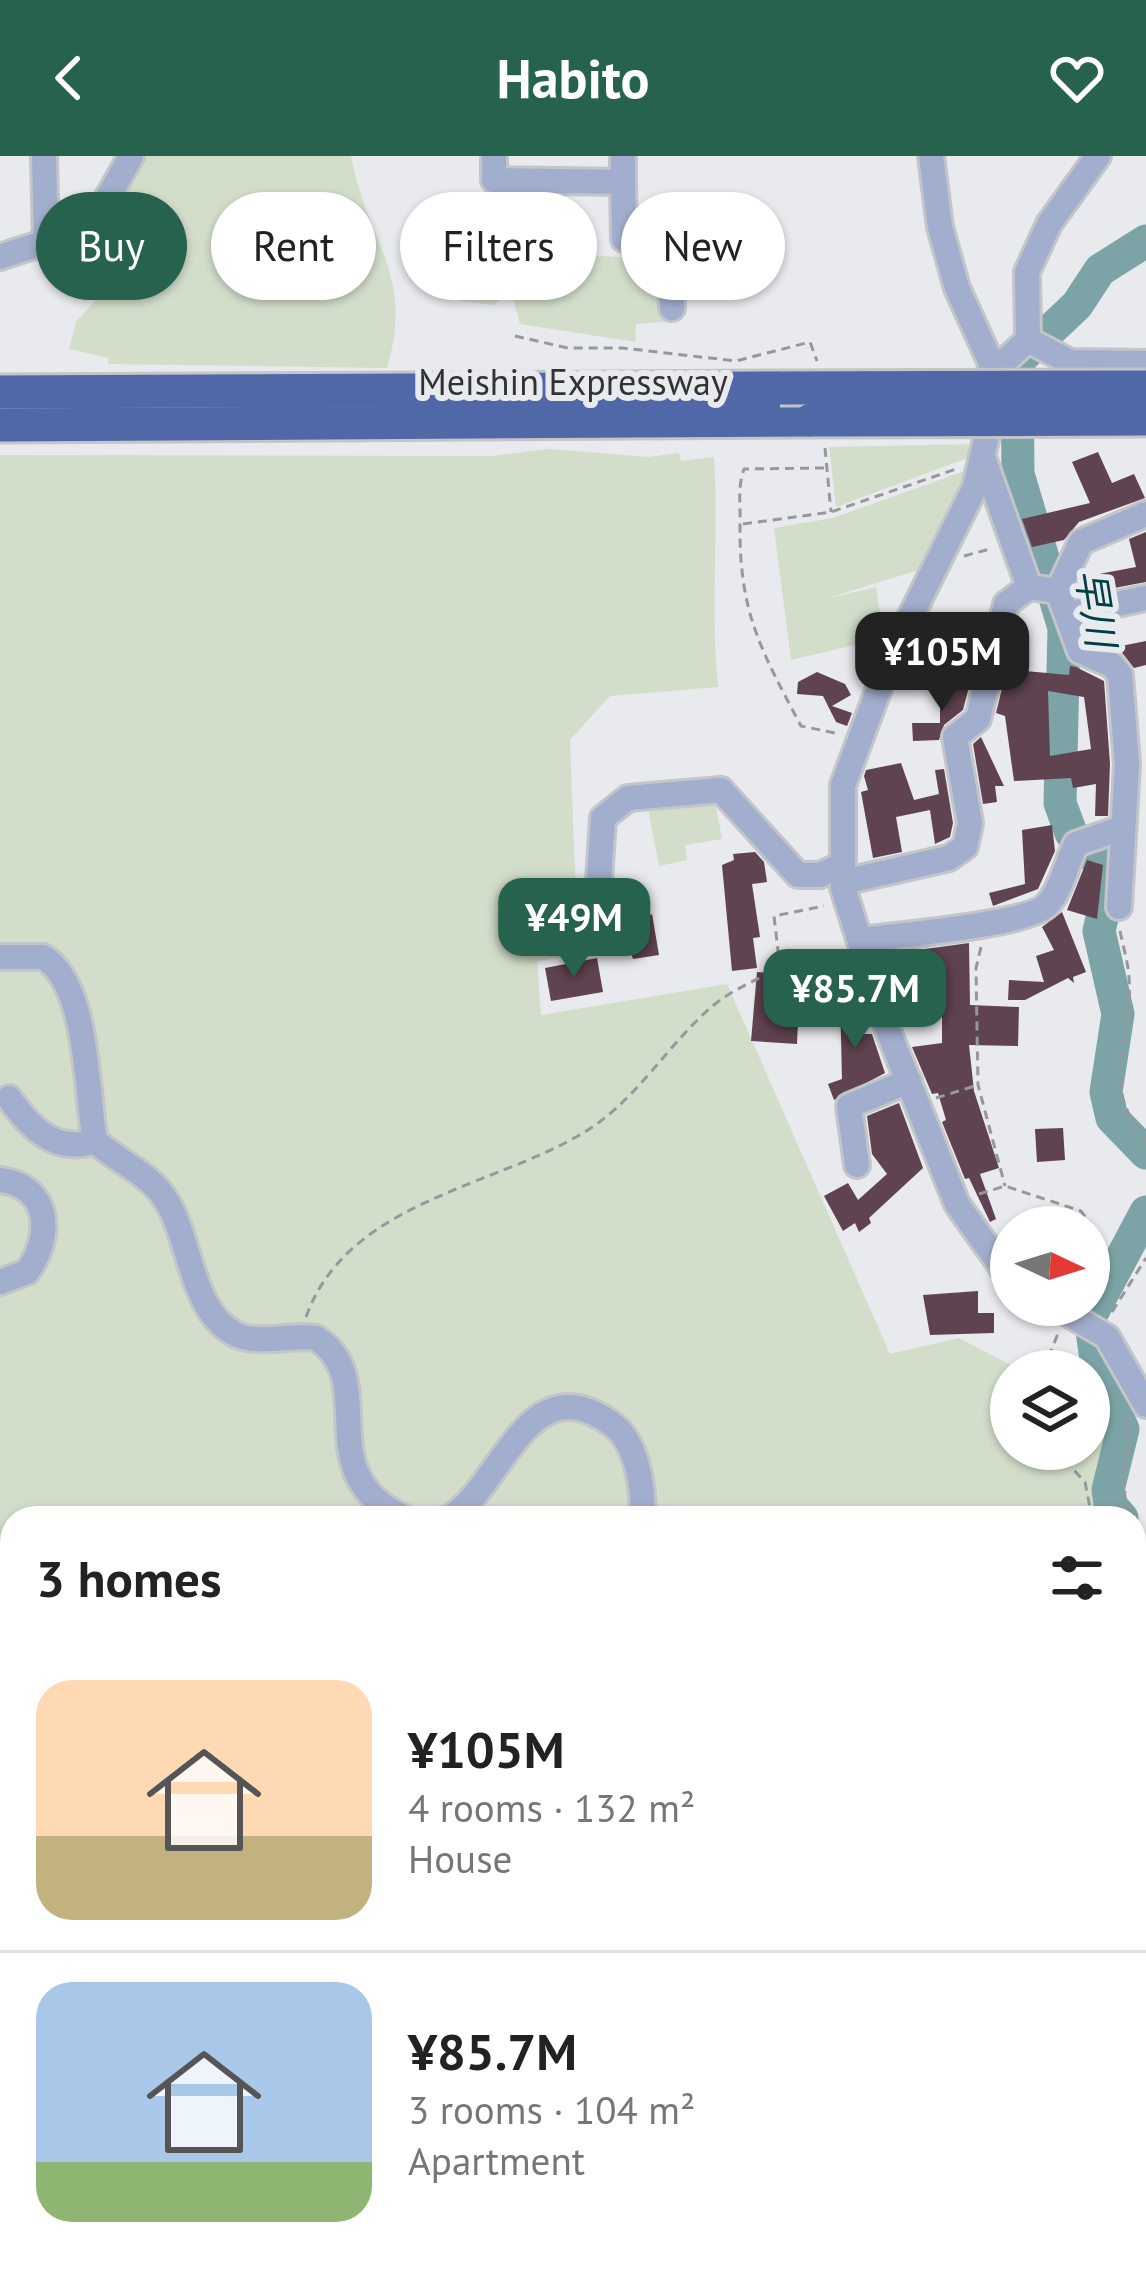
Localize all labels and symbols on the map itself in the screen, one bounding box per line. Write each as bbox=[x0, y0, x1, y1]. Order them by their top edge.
street label: Meishin Expressway bbox=[418, 358, 728, 405]
water label: 早川 bbox=[1065, 565, 1128, 654]
pin: ¥105M bbox=[858, 612, 1026, 714]
pin: ¥49M bbox=[503, 878, 645, 980]
pin: ¥85.7M bbox=[757, 949, 953, 1051]
north arrow bbox=[990, 1206, 1110, 1326]

